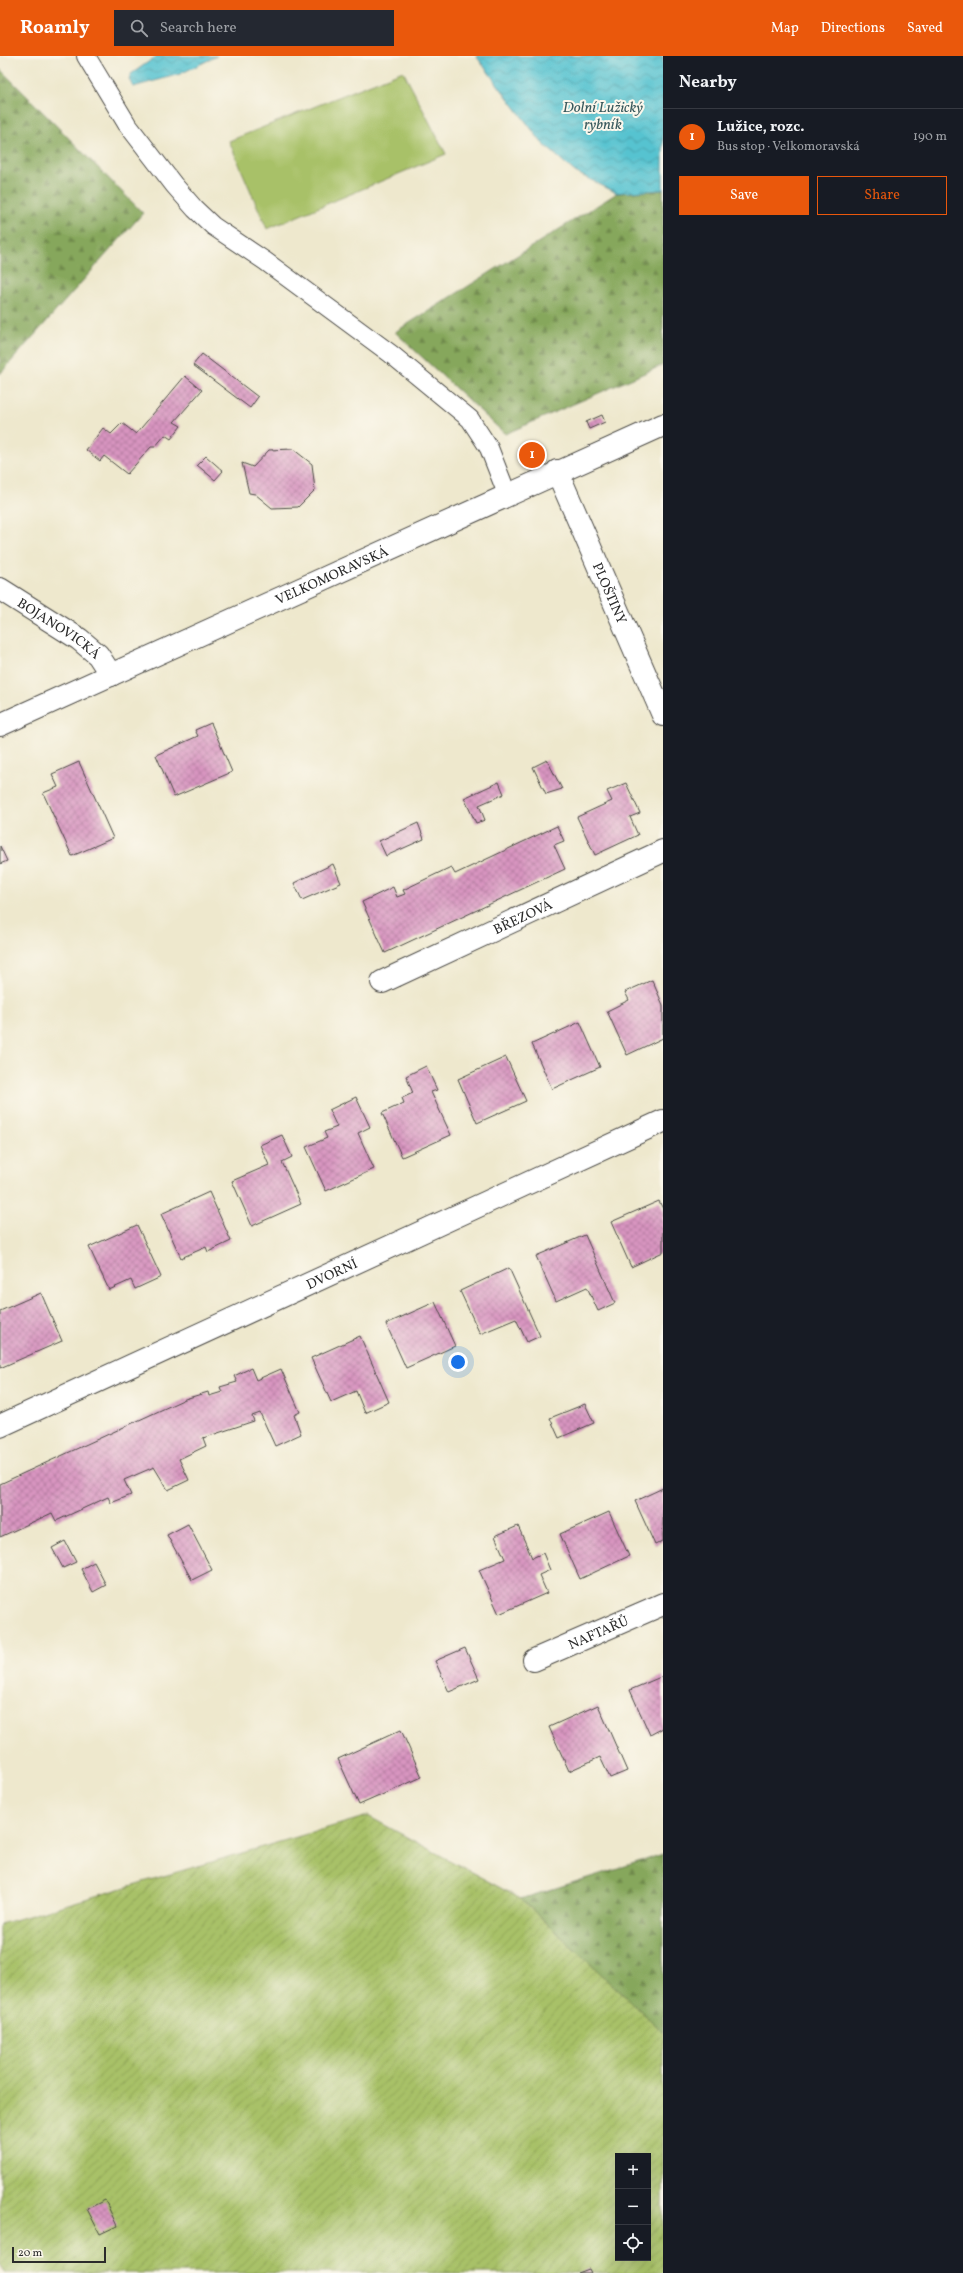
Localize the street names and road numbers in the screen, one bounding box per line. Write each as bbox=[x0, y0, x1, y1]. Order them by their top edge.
street label: VELKOMORAVSKÁ bbox=[273, 542, 392, 610]
street label: PLOŠTINY bbox=[587, 560, 630, 628]
street label: BOJANOVICKÁ bbox=[13, 594, 104, 664]
street label: BŘEZOVÁ bbox=[490, 896, 556, 940]
street label: DVORNÍ bbox=[303, 1255, 361, 1295]
street label: NAFTAŘŮ bbox=[566, 1611, 632, 1655]

